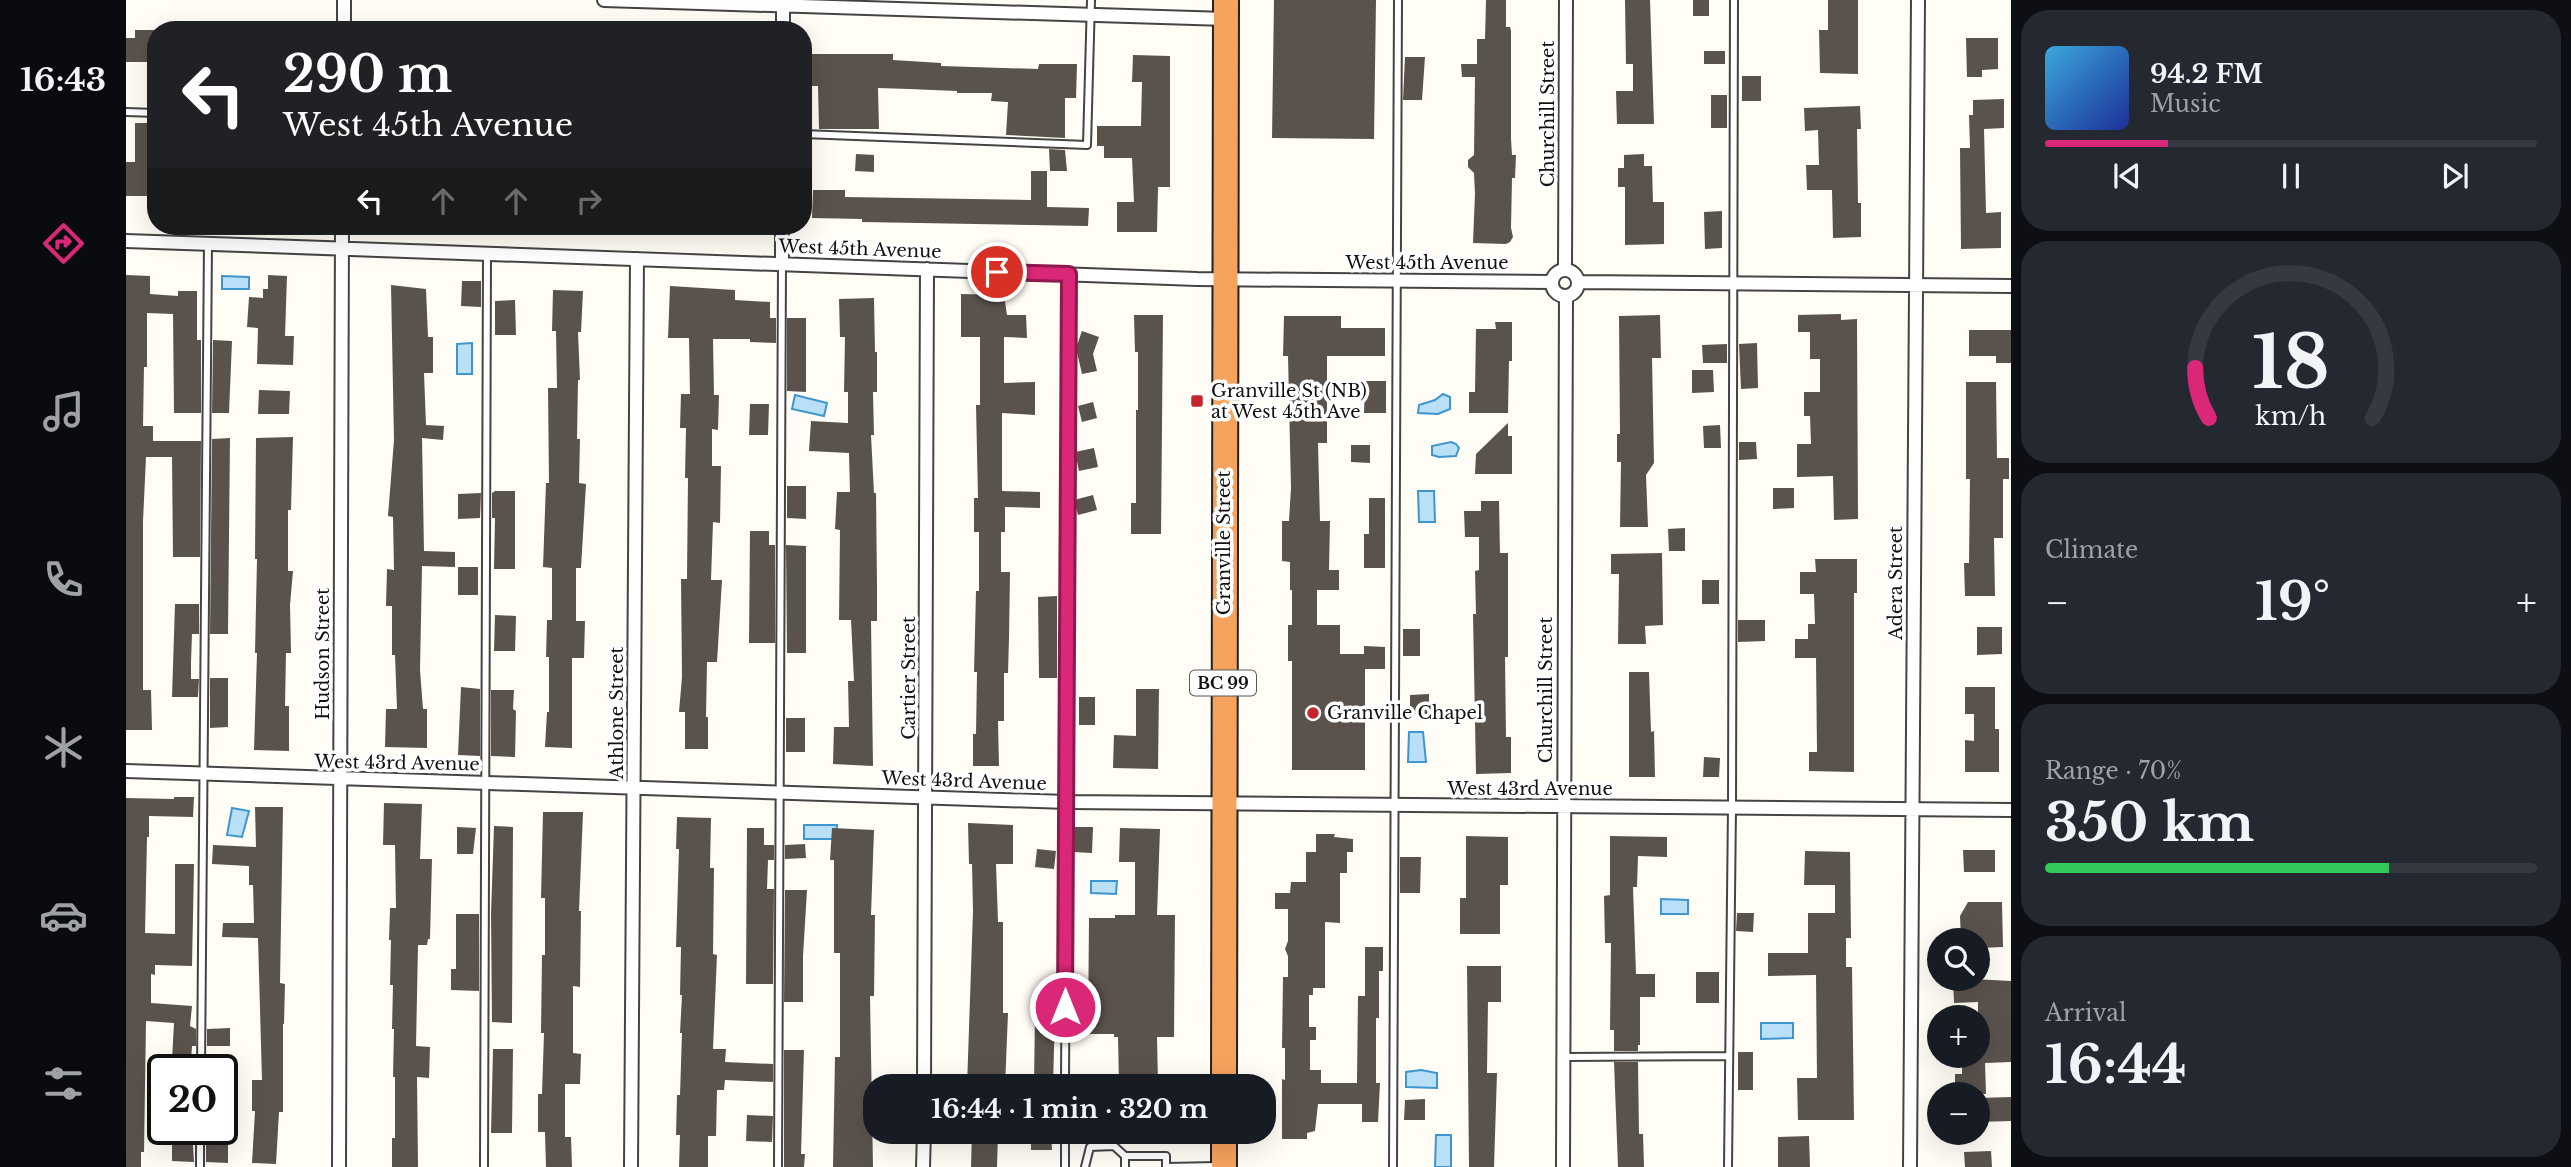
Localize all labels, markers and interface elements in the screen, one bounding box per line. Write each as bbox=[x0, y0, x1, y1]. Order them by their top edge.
street label: Churchill Street bbox=[1537, 41, 1559, 187]
text: 290 m bbox=[283, 44, 452, 105]
icon: left bbox=[168, 49, 259, 140]
text: 94.2 FM bbox=[2150, 58, 2263, 90]
text: 16:43 bbox=[20, 60, 106, 100]
text: Music bbox=[2150, 90, 2221, 118]
text: West 45th Avenue bbox=[283, 105, 573, 145]
icon: previous bbox=[2108, 157, 2146, 195]
icon: pause bbox=[2272, 157, 2310, 195]
icon: next bbox=[2436, 157, 2474, 195]
icon: left bbox=[351, 182, 389, 220]
icon: ahead bbox=[424, 182, 462, 220]
icon: ahead bbox=[497, 182, 535, 220]
icon: right bbox=[570, 182, 608, 220]
icon: directions bbox=[39, 219, 88, 268]
street label: West 45th Avenue bbox=[777, 235, 942, 263]
pin bbox=[967, 242, 1027, 302]
street label: West 45th Avenue bbox=[1344, 252, 1509, 274]
icon: arrive bbox=[978, 253, 1016, 291]
text: 18 bbox=[2252, 318, 2330, 409]
place label: Granville St (NB) at West 45th Ave bbox=[1211, 380, 1367, 423]
icon: music bbox=[39, 387, 88, 436]
marker: Granville St (NB) at West 45th Ave bbox=[1189, 393, 1205, 409]
text: km/h bbox=[2256, 401, 2326, 432]
street label: Granville Street bbox=[1213, 470, 1235, 615]
street label: Adera Street bbox=[1885, 526, 1907, 641]
text: Climate bbox=[2045, 536, 2138, 564]
icon: phone bbox=[39, 555, 88, 604]
text: 19° bbox=[2255, 570, 2330, 634]
text: − bbox=[2045, 579, 2069, 626]
text: + bbox=[2516, 579, 2537, 626]
street label: Hudson Street bbox=[312, 588, 334, 720]
street label: Cartier Street bbox=[898, 616, 920, 740]
street label: Churchill Street bbox=[1535, 617, 1557, 763]
street label: Athlone Street bbox=[606, 646, 628, 780]
road number: BC 99 bbox=[1190, 670, 1256, 696]
place label: Granville Chapel bbox=[1327, 702, 1483, 724]
marker: Granville Chapel bbox=[1305, 705, 1321, 721]
icon: climate bbox=[39, 723, 88, 772]
street label: West 43rd Avenue bbox=[313, 751, 480, 775]
text: Range · 70% bbox=[2045, 757, 2182, 785]
street label: West 43rd Avenue bbox=[880, 767, 1047, 795]
street label: West 43rd Avenue bbox=[1446, 778, 1613, 800]
text: 350 km bbox=[2045, 791, 2254, 855]
icon: car bbox=[39, 891, 88, 940]
map controls bbox=[1927, 928, 1990, 1145]
button: search bbox=[1927, 928, 1990, 991]
position arrow bbox=[1028, 970, 1102, 1044]
text: Arrival bbox=[2045, 999, 2126, 1027]
button: + bbox=[1927, 1005, 1990, 1068]
text: 16:44 bbox=[2045, 1033, 2187, 1097]
speed limit sign: 20 bbox=[147, 1054, 238, 1145]
icon: filters bbox=[39, 1059, 88, 1108]
button: − bbox=[1927, 1082, 1990, 1145]
text: 16:44 · 1 min · 320 m bbox=[931, 1093, 1208, 1125]

